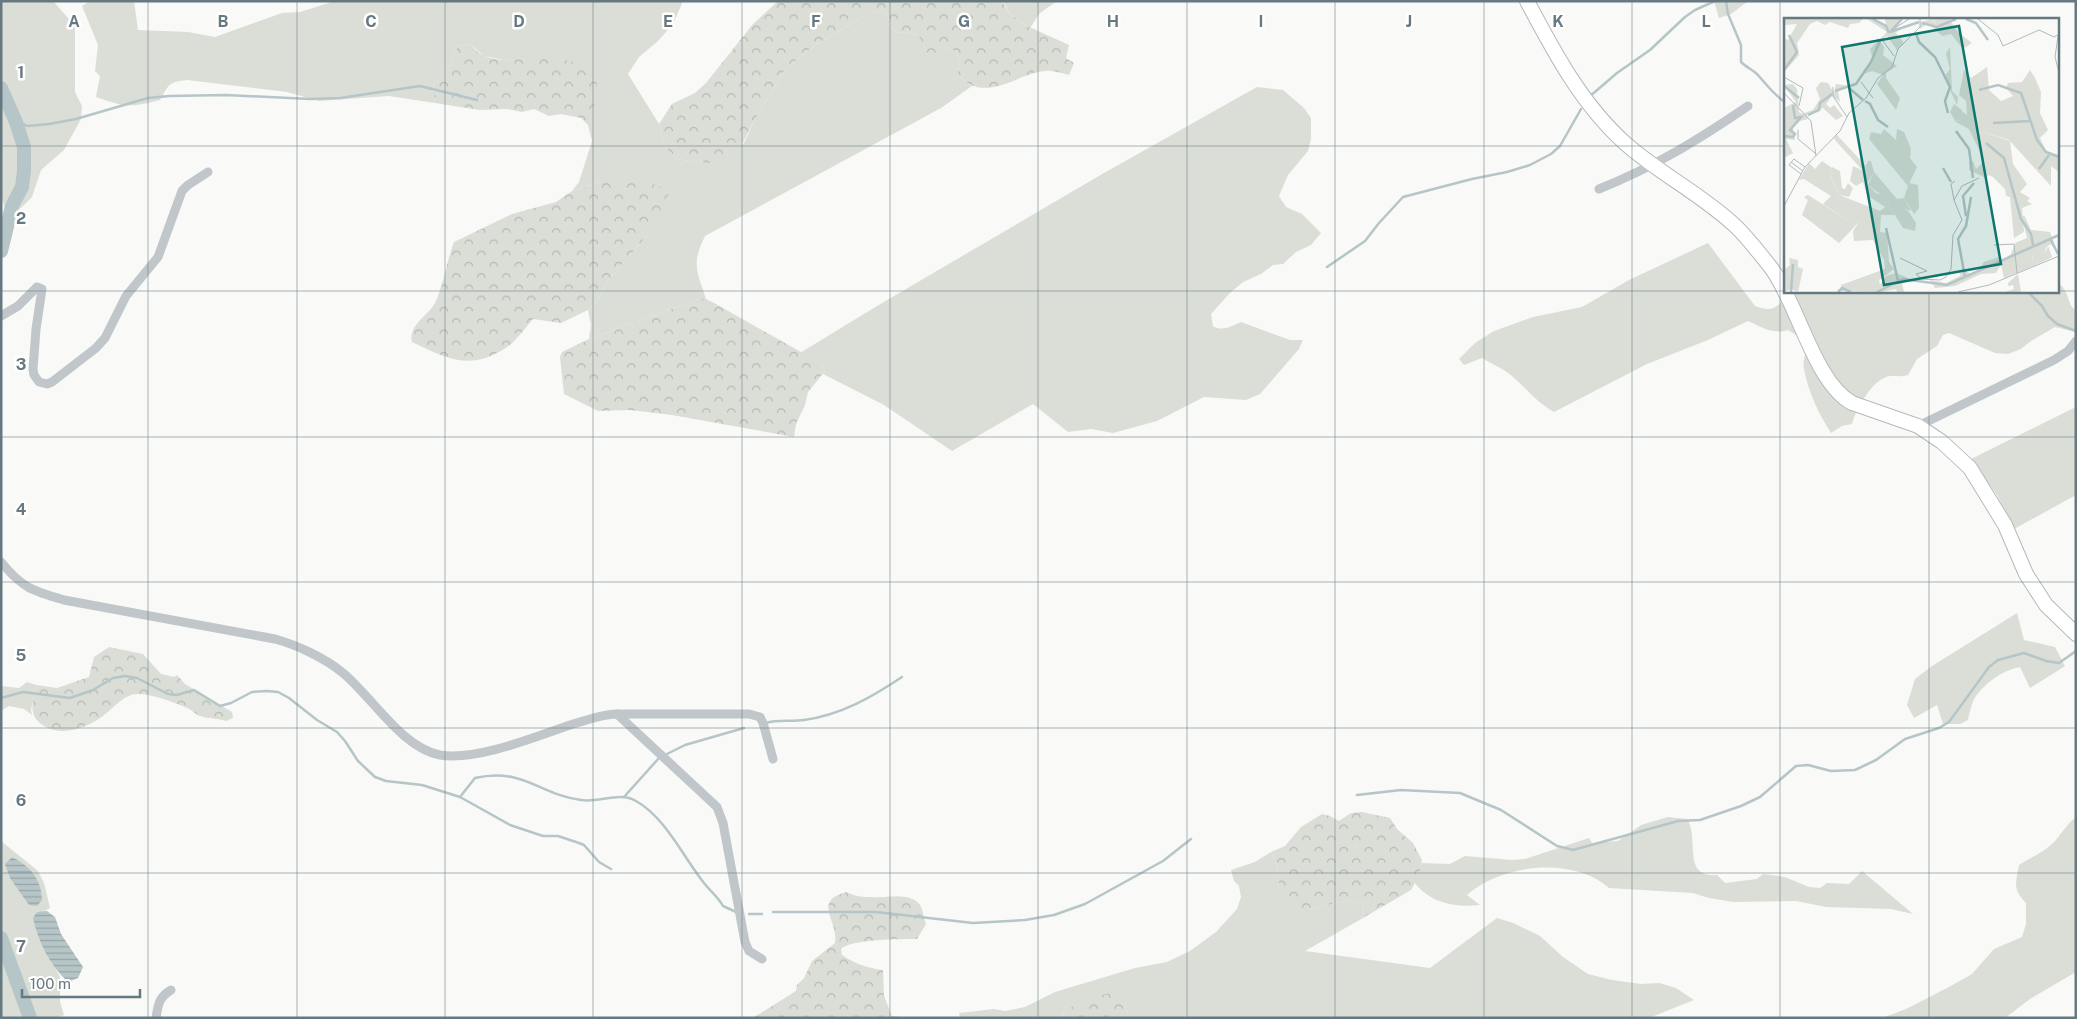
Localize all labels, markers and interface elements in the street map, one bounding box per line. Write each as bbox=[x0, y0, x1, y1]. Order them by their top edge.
text: A bbox=[68, 12, 80, 31]
text: B bbox=[218, 12, 229, 31]
text: C bbox=[365, 12, 377, 31]
text: D bbox=[513, 12, 525, 31]
text: E bbox=[663, 12, 673, 31]
text: F bbox=[811, 12, 821, 31]
text: G bbox=[958, 12, 970, 31]
text: H bbox=[1107, 12, 1119, 31]
text: I bbox=[1259, 12, 1263, 31]
text: J bbox=[1406, 12, 1412, 31]
text: K bbox=[1552, 12, 1564, 31]
text: L bbox=[1701, 12, 1711, 31]
inset map bbox=[1784, 18, 2060, 292]
text: 1 bbox=[18, 63, 24, 82]
text: 2 bbox=[16, 209, 26, 228]
text: 3 bbox=[16, 355, 26, 374]
text: 4 bbox=[16, 500, 27, 519]
text: 5 bbox=[16, 646, 27, 665]
text: 6 bbox=[16, 791, 26, 810]
text: 7 bbox=[16, 937, 26, 956]
scale bar bbox=[22, 966, 140, 998]
text: 100 m bbox=[30, 975, 71, 992]

